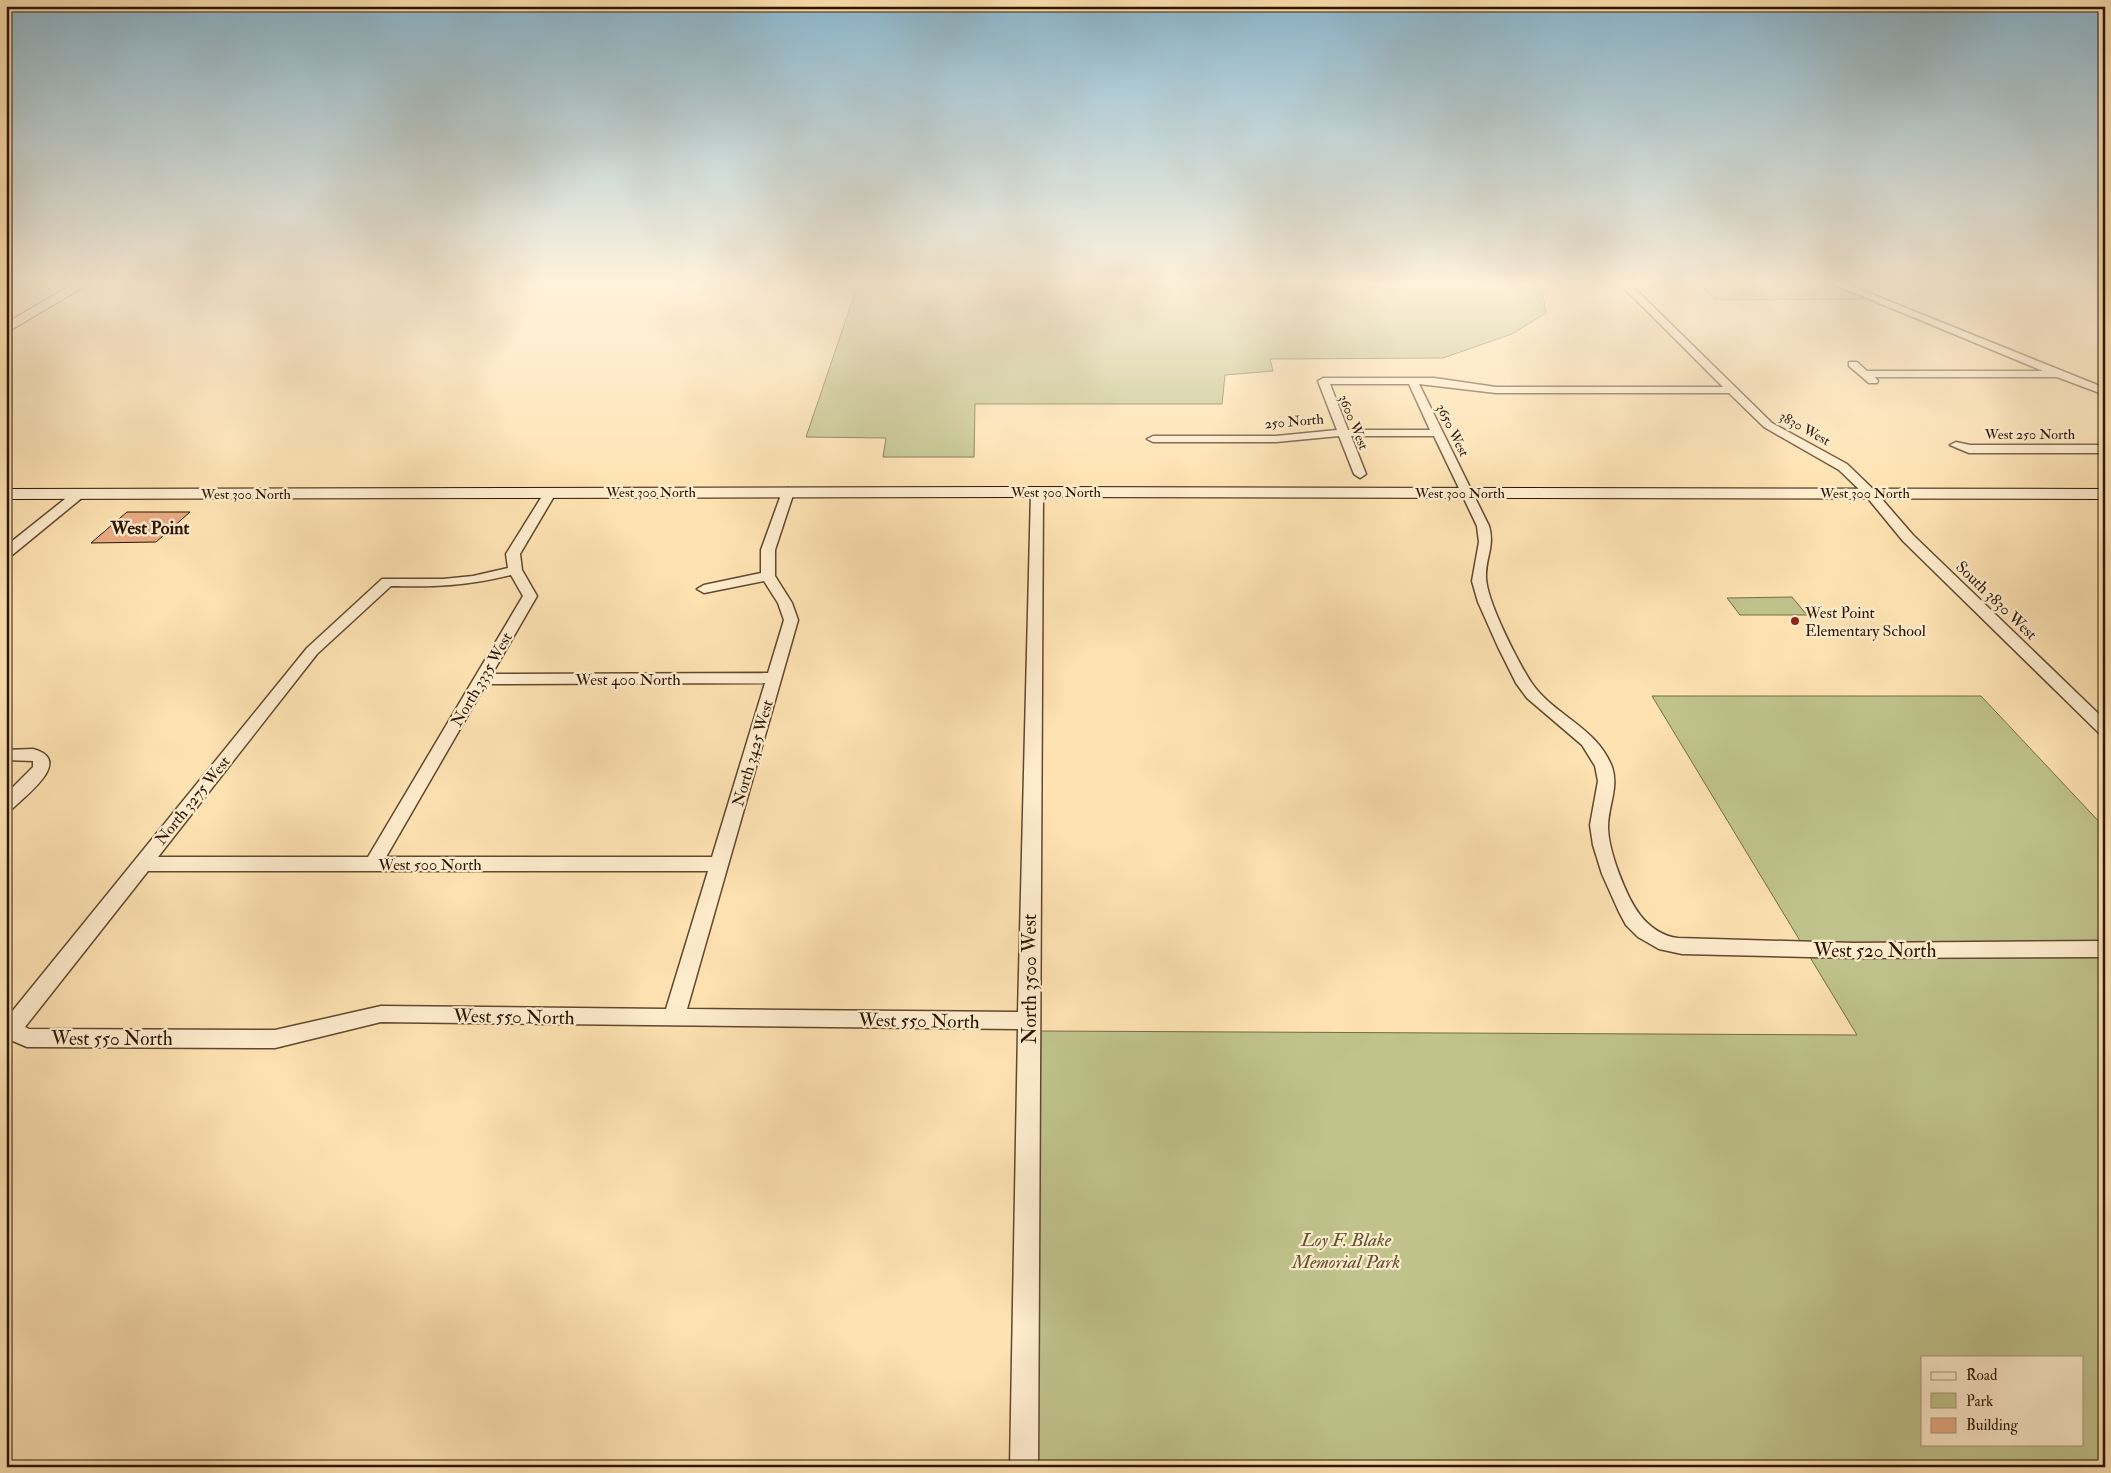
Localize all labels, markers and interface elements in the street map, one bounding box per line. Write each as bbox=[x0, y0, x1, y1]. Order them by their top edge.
street label: 3600 West bbox=[1335, 392, 1372, 453]
street label: 3650 West bbox=[1432, 401, 1473, 460]
street label: 3830 West bbox=[1776, 408, 1834, 450]
street label: 250 North bbox=[1264, 410, 1325, 433]
street label: West 250 North bbox=[1984, 426, 2076, 443]
street label: West 300 North bbox=[605, 484, 697, 501]
street label: West 300 North bbox=[1010, 484, 1102, 501]
street label: West 300 North bbox=[1414, 485, 1506, 502]
street label: West 300 North bbox=[1819, 485, 1911, 502]
street label: West 300 North bbox=[200, 486, 292, 503]
district label: West Point bbox=[110, 517, 189, 540]
street label: South 3830 West bbox=[1951, 557, 2041, 645]
place label: West Point Elementary School bbox=[1804, 603, 1926, 641]
marker: West Point Elementary School bbox=[1789, 615, 1801, 627]
street label: North 3335 West bbox=[447, 629, 517, 730]
street label: West 400 North bbox=[574, 670, 681, 690]
street label: North 3425 West bbox=[728, 698, 778, 809]
street label: North 3275 West bbox=[151, 752, 235, 849]
street label: West 500 North bbox=[377, 855, 482, 875]
street label: North 3500 West bbox=[1018, 914, 1042, 1044]
street label: West 520 North bbox=[1813, 939, 1936, 963]
street label: West 550 North bbox=[452, 1004, 575, 1030]
street label: West 550 North bbox=[857, 1008, 980, 1034]
street label: West 550 North bbox=[50, 1027, 173, 1051]
park label: Loy F. Blake Memorial Park bbox=[1291, 1228, 1400, 1274]
legend bbox=[1921, 1356, 2084, 1446]
text: Road bbox=[1966, 1366, 1998, 1385]
text: Park bbox=[1966, 1392, 1993, 1411]
text: Building bbox=[1966, 1416, 2018, 1435]

